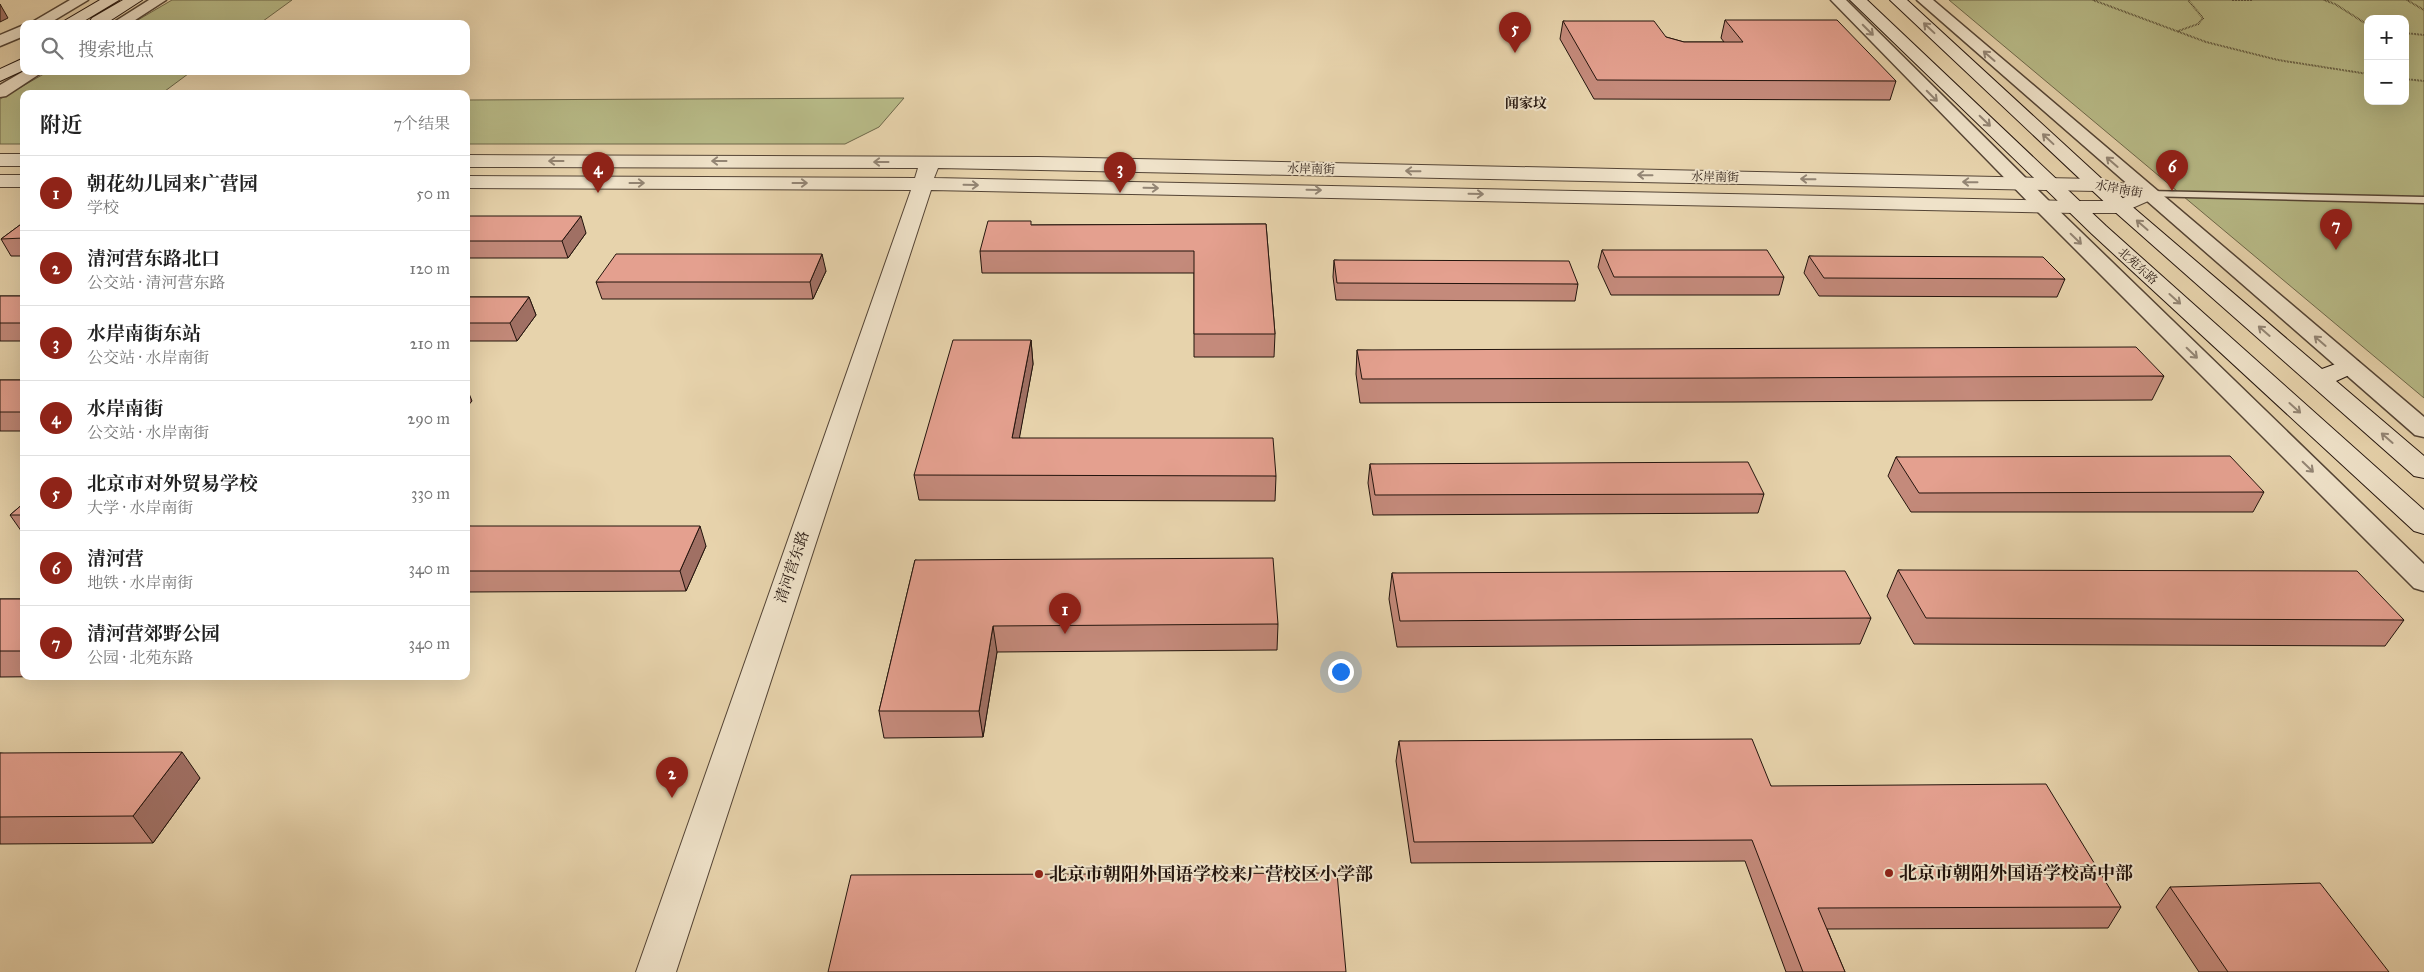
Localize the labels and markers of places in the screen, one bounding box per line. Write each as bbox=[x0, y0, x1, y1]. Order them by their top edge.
pin: 5 bbox=[1499, 12, 1531, 53]
pin: 6 bbox=[2156, 150, 2188, 191]
pin: 4 bbox=[582, 152, 614, 193]
pin: 3 bbox=[1104, 152, 1136, 193]
pin: 7 bbox=[2320, 209, 2352, 250]
pin: 1 bbox=[1049, 593, 1081, 634]
pin: 2 bbox=[656, 757, 688, 798]
place label: 北京市朝阳外国语学校高中部 bbox=[1899, 862, 2133, 884]
place label: 北京市朝阳外国语学校来广营校区小学部 bbox=[1049, 863, 1373, 885]
marker: 北京市朝阳外国语学校高中部 bbox=[1883, 867, 1895, 879]
marker: 北京市朝阳外国语学校来广营校区小学部 bbox=[1033, 868, 1045, 880]

